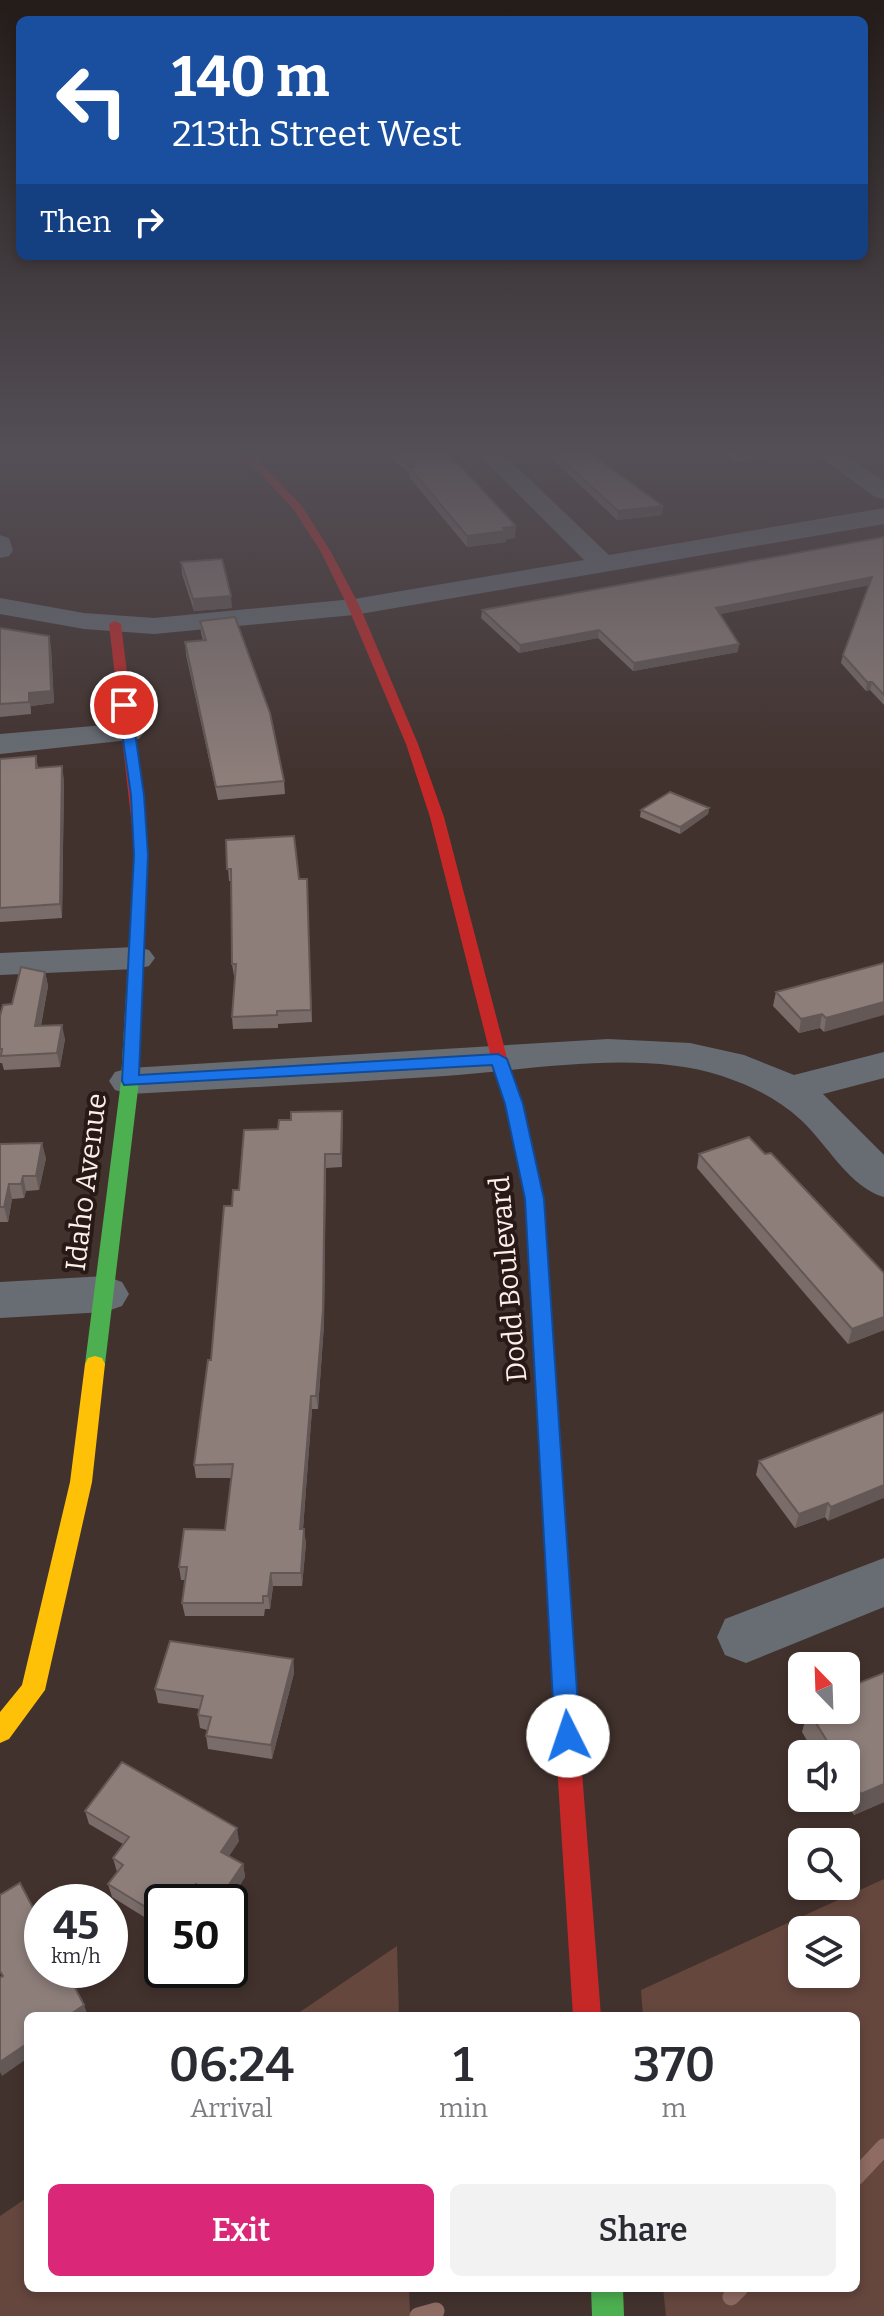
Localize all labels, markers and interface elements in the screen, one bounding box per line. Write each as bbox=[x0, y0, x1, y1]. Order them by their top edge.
text: 140 m bbox=[172, 44, 329, 111]
icon: left bbox=[40, 48, 144, 152]
text: 213th Street West bbox=[172, 112, 462, 156]
icon: right bbox=[127, 200, 171, 244]
text: Then bbox=[40, 204, 111, 240]
pin bbox=[90, 671, 158, 739]
icon: arrive bbox=[102, 683, 146, 727]
street label: Idaho Avenue bbox=[59, 1091, 113, 1273]
street label: Dodd Boulevard bbox=[483, 1175, 533, 1383]
north arrow bbox=[788, 1652, 860, 1724]
map controls bbox=[788, 1652, 860, 1988]
position arrow bbox=[526, 1694, 610, 1778]
button: sound bbox=[788, 1740, 860, 1812]
button: search bbox=[788, 1828, 860, 1900]
speed limit sign: 50 bbox=[144, 1884, 248, 1988]
text: 45 bbox=[53, 1902, 99, 1950]
button: layers bbox=[788, 1916, 860, 1988]
text: km/h bbox=[51, 1944, 101, 1968]
text: 06:24 bbox=[169, 2036, 294, 2094]
text: 1 bbox=[453, 2036, 474, 2094]
text: 370 bbox=[633, 2036, 715, 2094]
text: Arrival bbox=[190, 2093, 273, 2124]
text: min bbox=[439, 2093, 488, 2124]
text: m bbox=[662, 2093, 686, 2124]
button: Exit bbox=[48, 2184, 434, 2276]
button: Share bbox=[450, 2184, 836, 2276]

